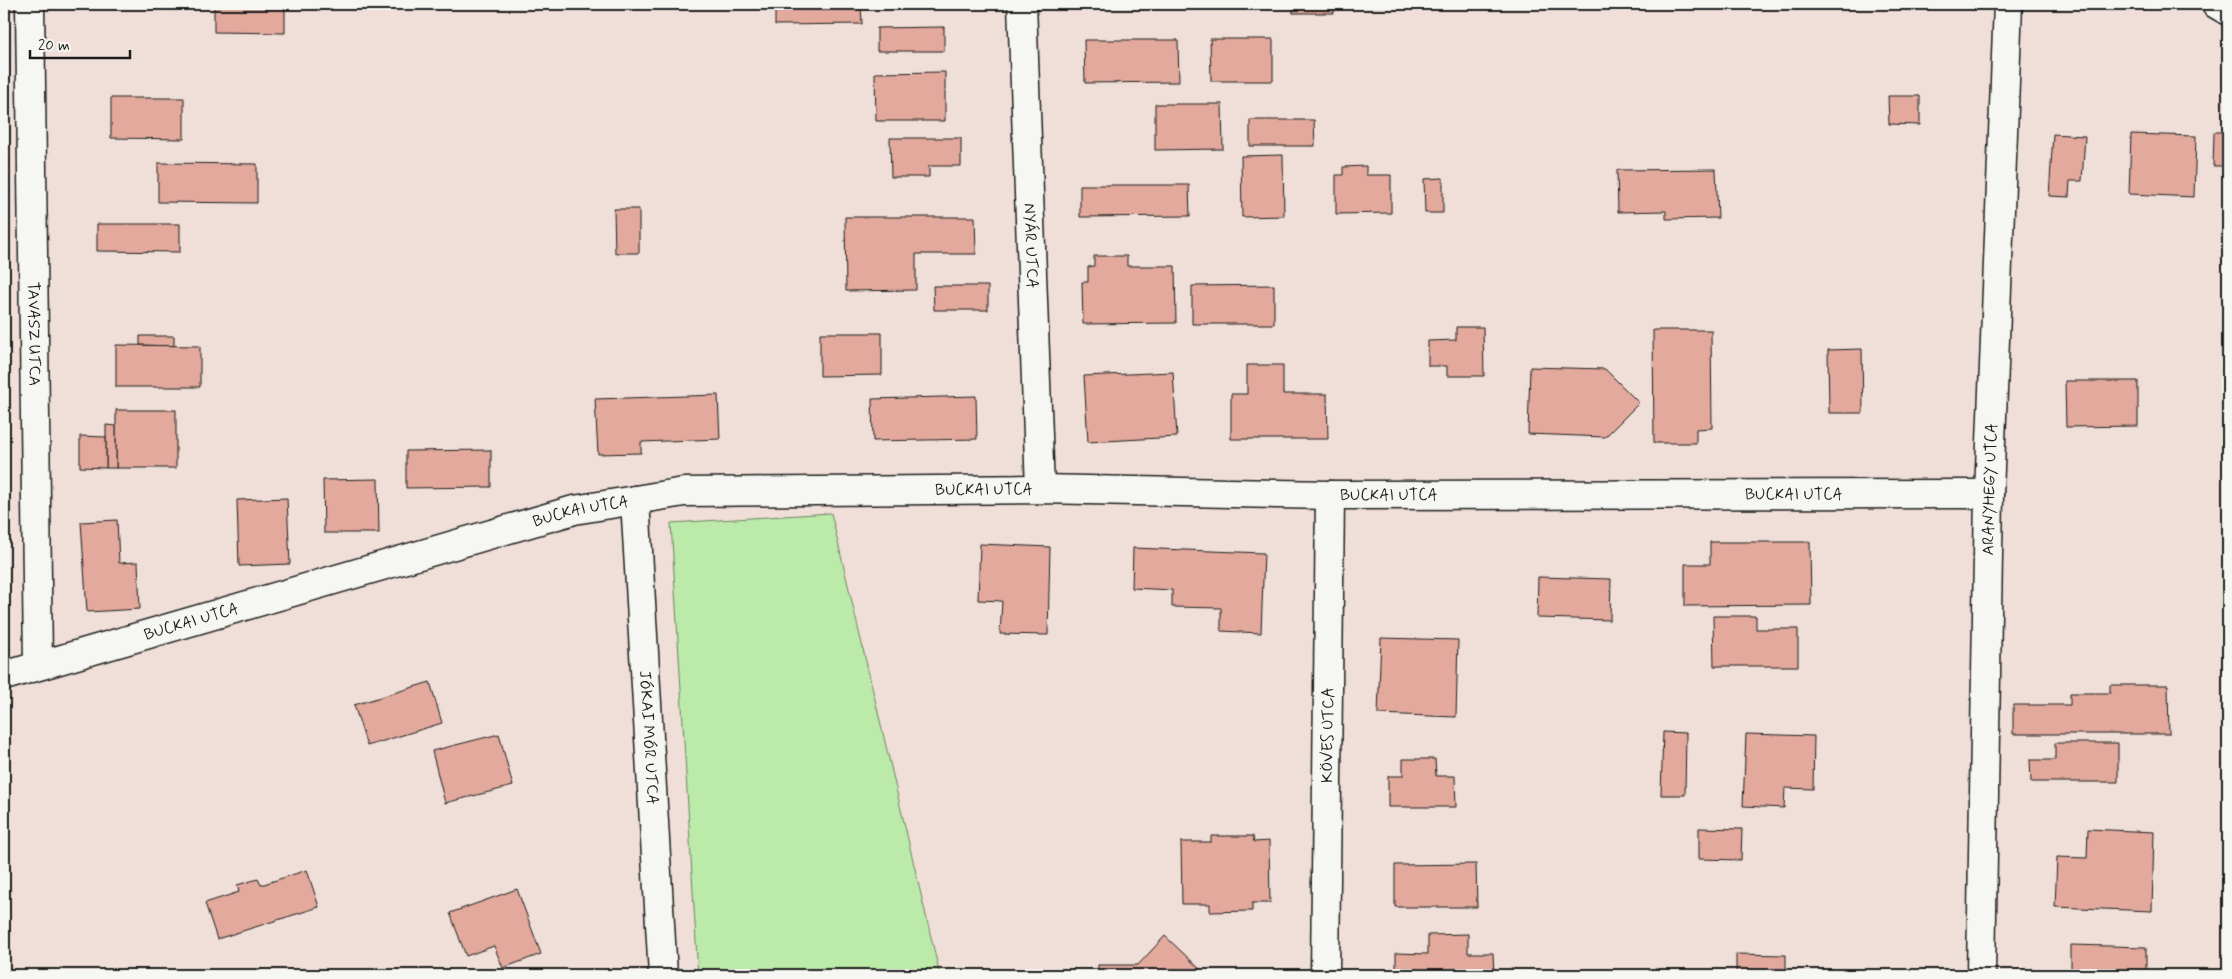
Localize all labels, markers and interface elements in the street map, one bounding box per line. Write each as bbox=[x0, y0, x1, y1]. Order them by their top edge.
scale bar bbox=[30, 28, 130, 60]
text: 20 m bbox=[38, 36, 70, 56]
street label: NYÁR UTCA bbox=[1019, 203, 1043, 289]
street label: TAVASZ UTCA bbox=[23, 282, 45, 386]
street label: ARANYHEGY UTCA bbox=[1977, 422, 2002, 556]
street label: BUCKAI UTCA bbox=[935, 479, 1033, 500]
street label: BUCKAI UTCA bbox=[1340, 484, 1438, 505]
street label: BUCKAI UTCA bbox=[1745, 484, 1843, 505]
street label: BUCKAI UTCA bbox=[530, 491, 630, 532]
street label: BUCKAI UTCA bbox=[141, 598, 241, 645]
street label: JÓKAI MÓR UTCA bbox=[635, 670, 663, 805]
street label: KÖVES UTCA bbox=[1317, 687, 1338, 783]

